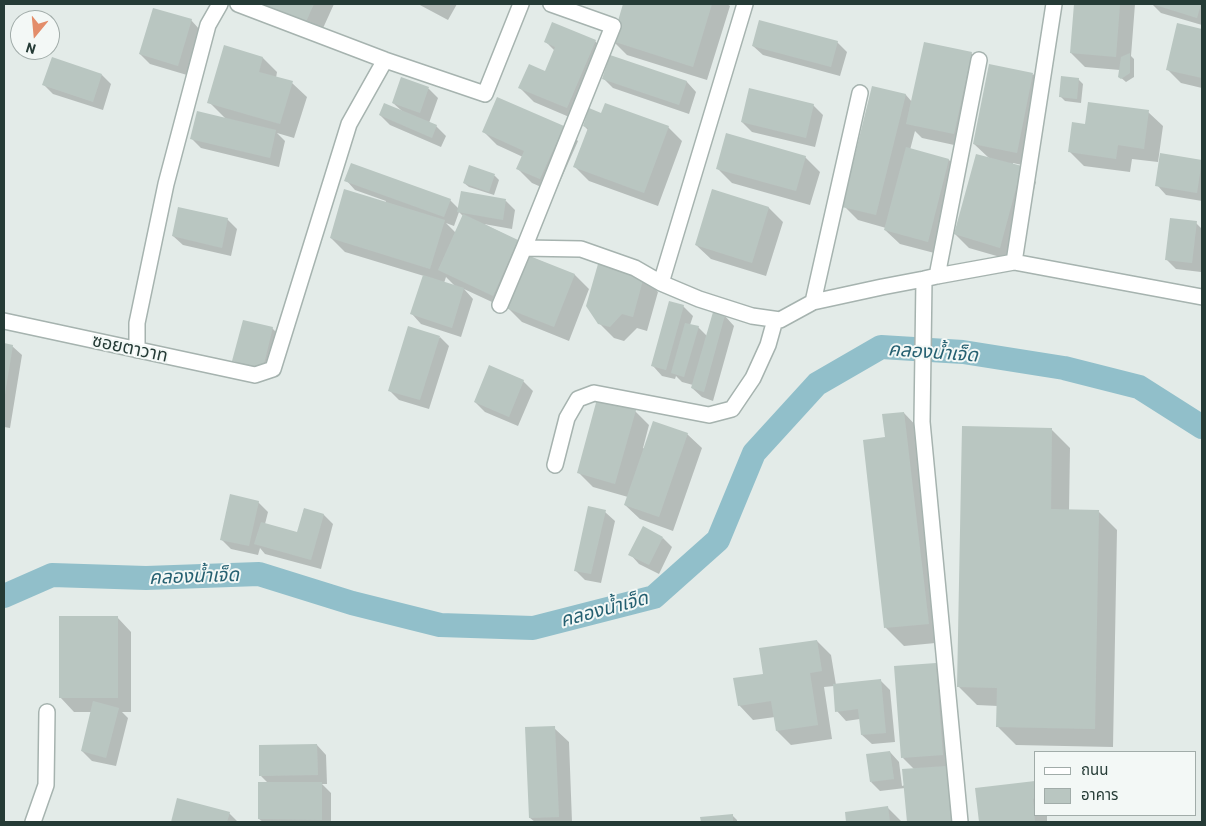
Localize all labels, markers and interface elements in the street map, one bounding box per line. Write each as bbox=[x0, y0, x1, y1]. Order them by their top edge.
north arrow bbox=[10, 10, 60, 60]
text: N bbox=[24, 39, 38, 58]
street label: ซอยตาวาท bbox=[90, 329, 170, 367]
water label: คลองน้ำเจ็ด bbox=[887, 337, 979, 367]
water label: คลองน้ำเจ็ด bbox=[149, 563, 239, 589]
water label: คลองน้ำเจ็ด bbox=[558, 586, 650, 632]
legend bbox=[1034, 751, 1196, 816]
text: ถนน bbox=[1081, 760, 1108, 778]
text: อาคาร bbox=[1081, 785, 1118, 803]

